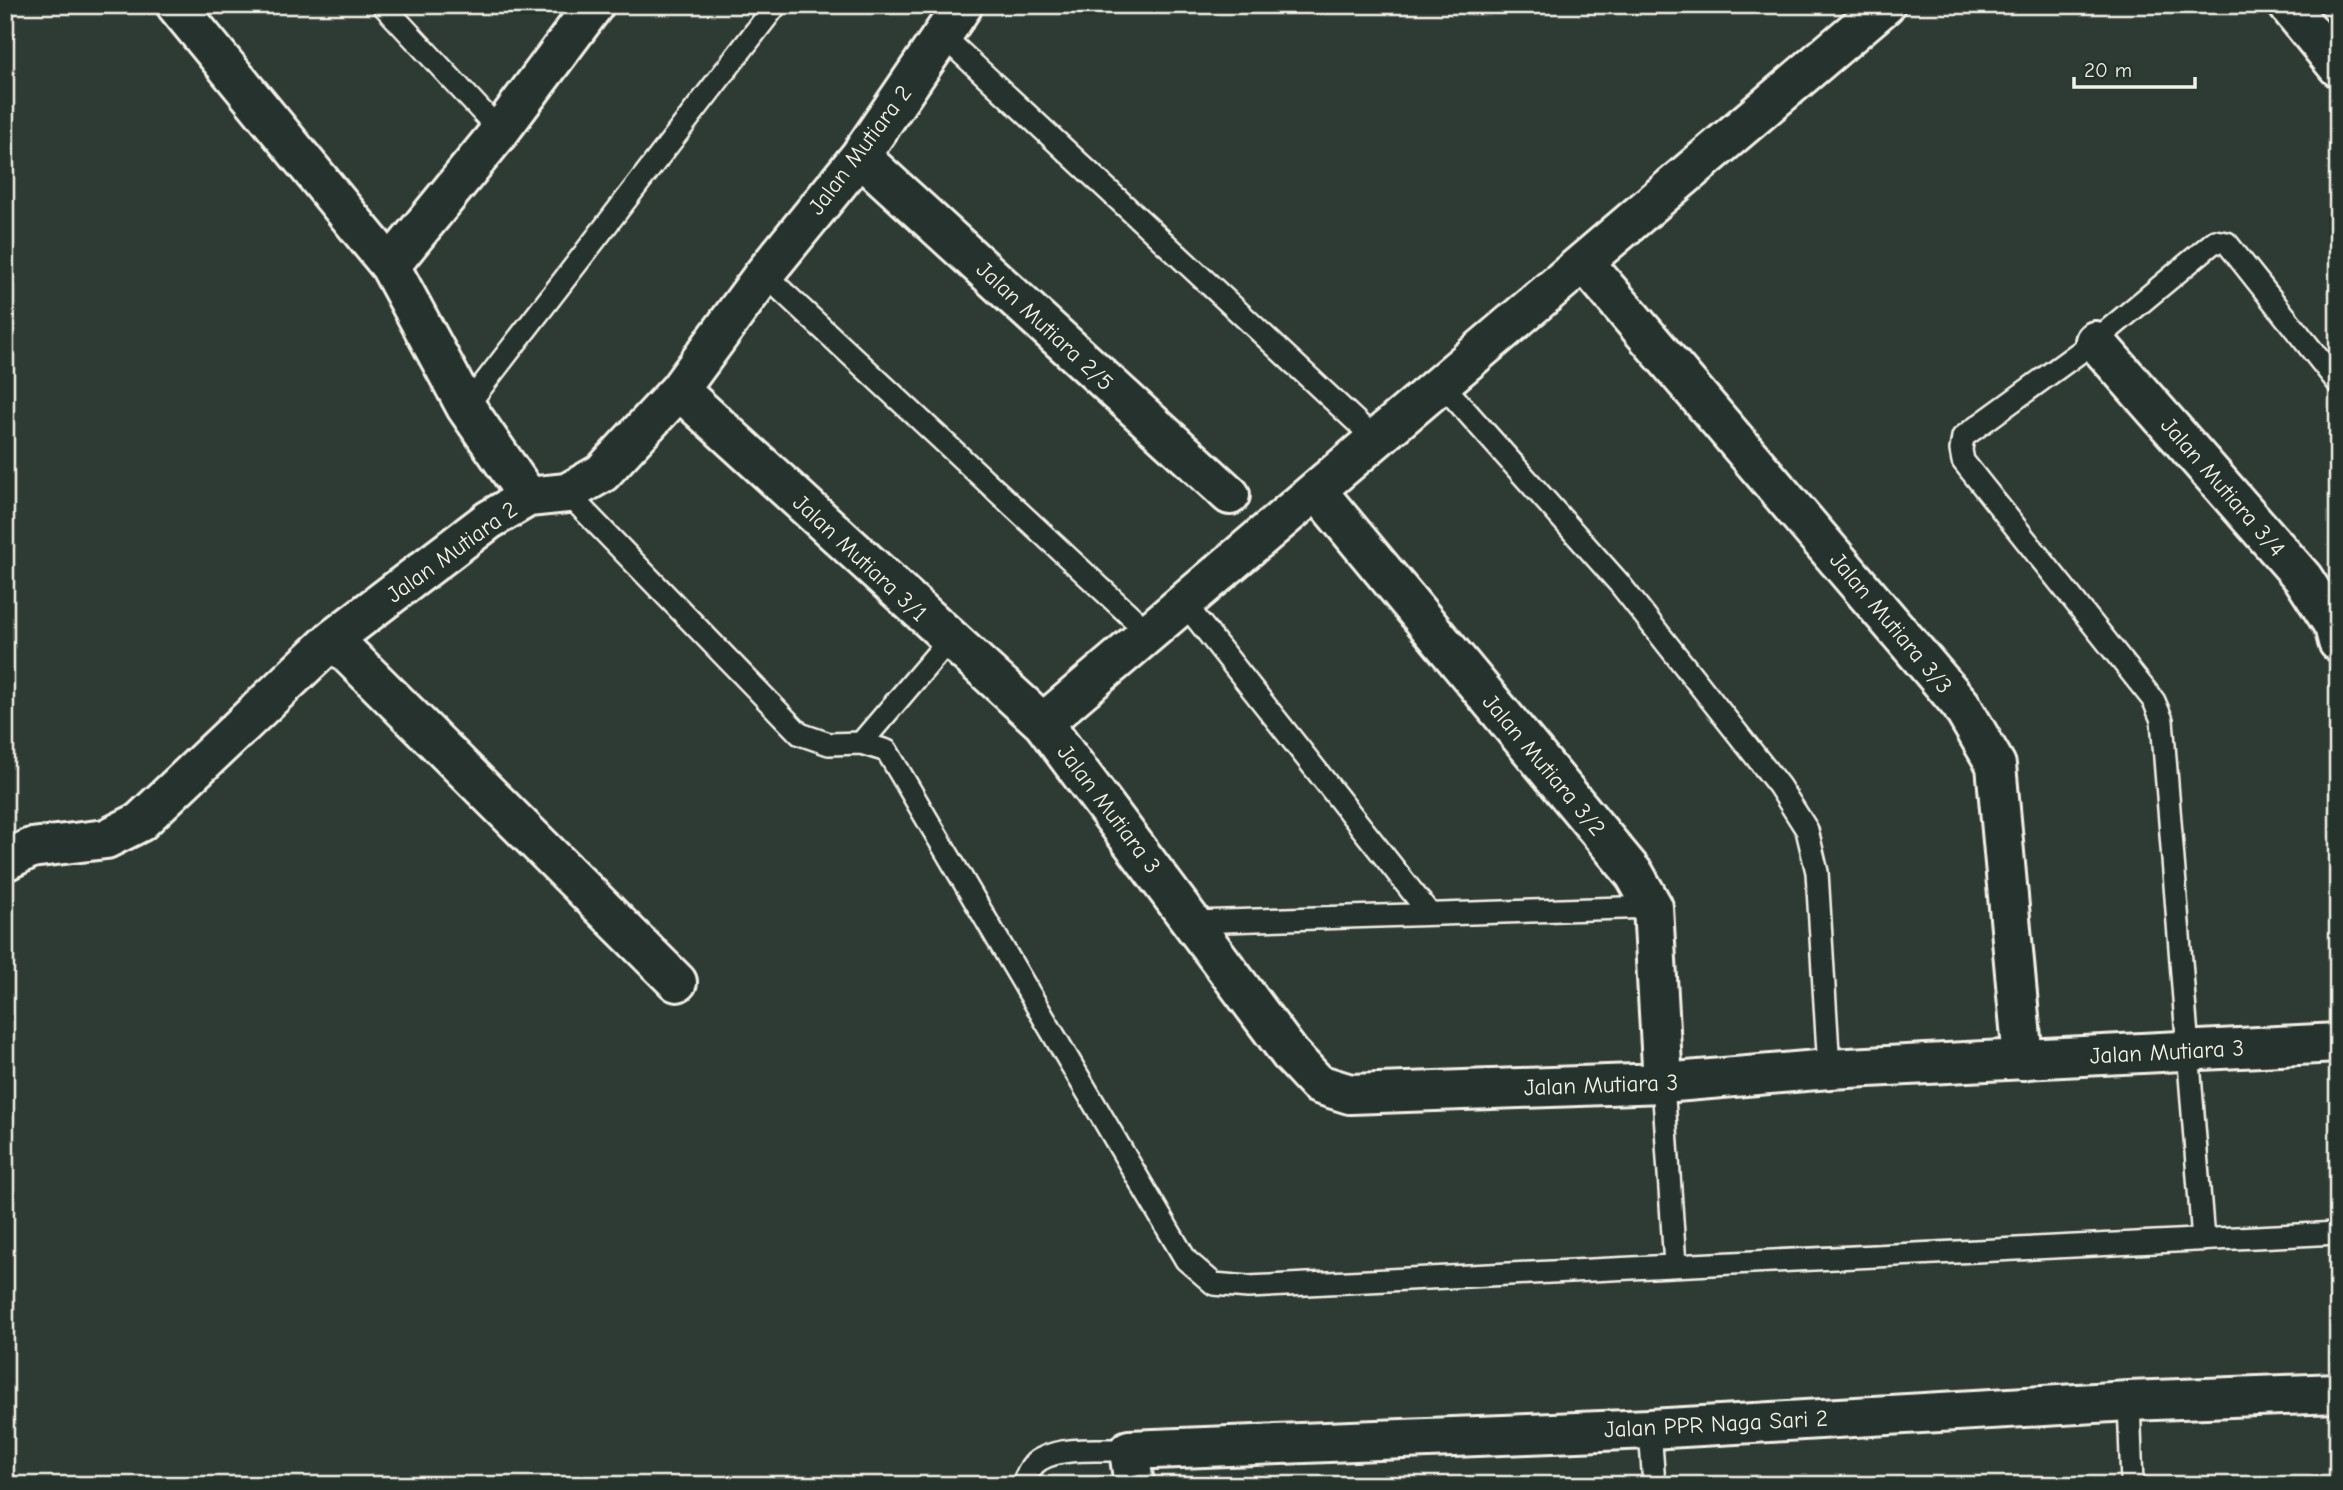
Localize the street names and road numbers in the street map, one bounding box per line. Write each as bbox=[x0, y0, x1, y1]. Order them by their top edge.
street label: Jalan Mutiara 2 bbox=[803, 80, 917, 220]
street label: Jalan Mutiara 2/5 bbox=[971, 256, 1119, 396]
street label: Jalan Mutiara 3/4 bbox=[2155, 412, 2291, 562]
street label: Jalan Mutiara 3/1 bbox=[787, 489, 933, 627]
street label: Jalan Mutiara 2 bbox=[382, 496, 522, 608]
street label: Jalan Mutiara 3/3 bbox=[1824, 547, 1958, 699]
street label: Jalan Mutiara 3/2 bbox=[1477, 689, 1611, 841]
street label: Jalan Mutiara 3 bbox=[1052, 739, 1166, 879]
street label: Jalan Mutiara 3 bbox=[2089, 1034, 2245, 1070]
street label: Jalan Mutiara 3 bbox=[1523, 1069, 1679, 1101]
street label: Jalan PPR Naga Sari 2 bbox=[1603, 1405, 1829, 1443]

